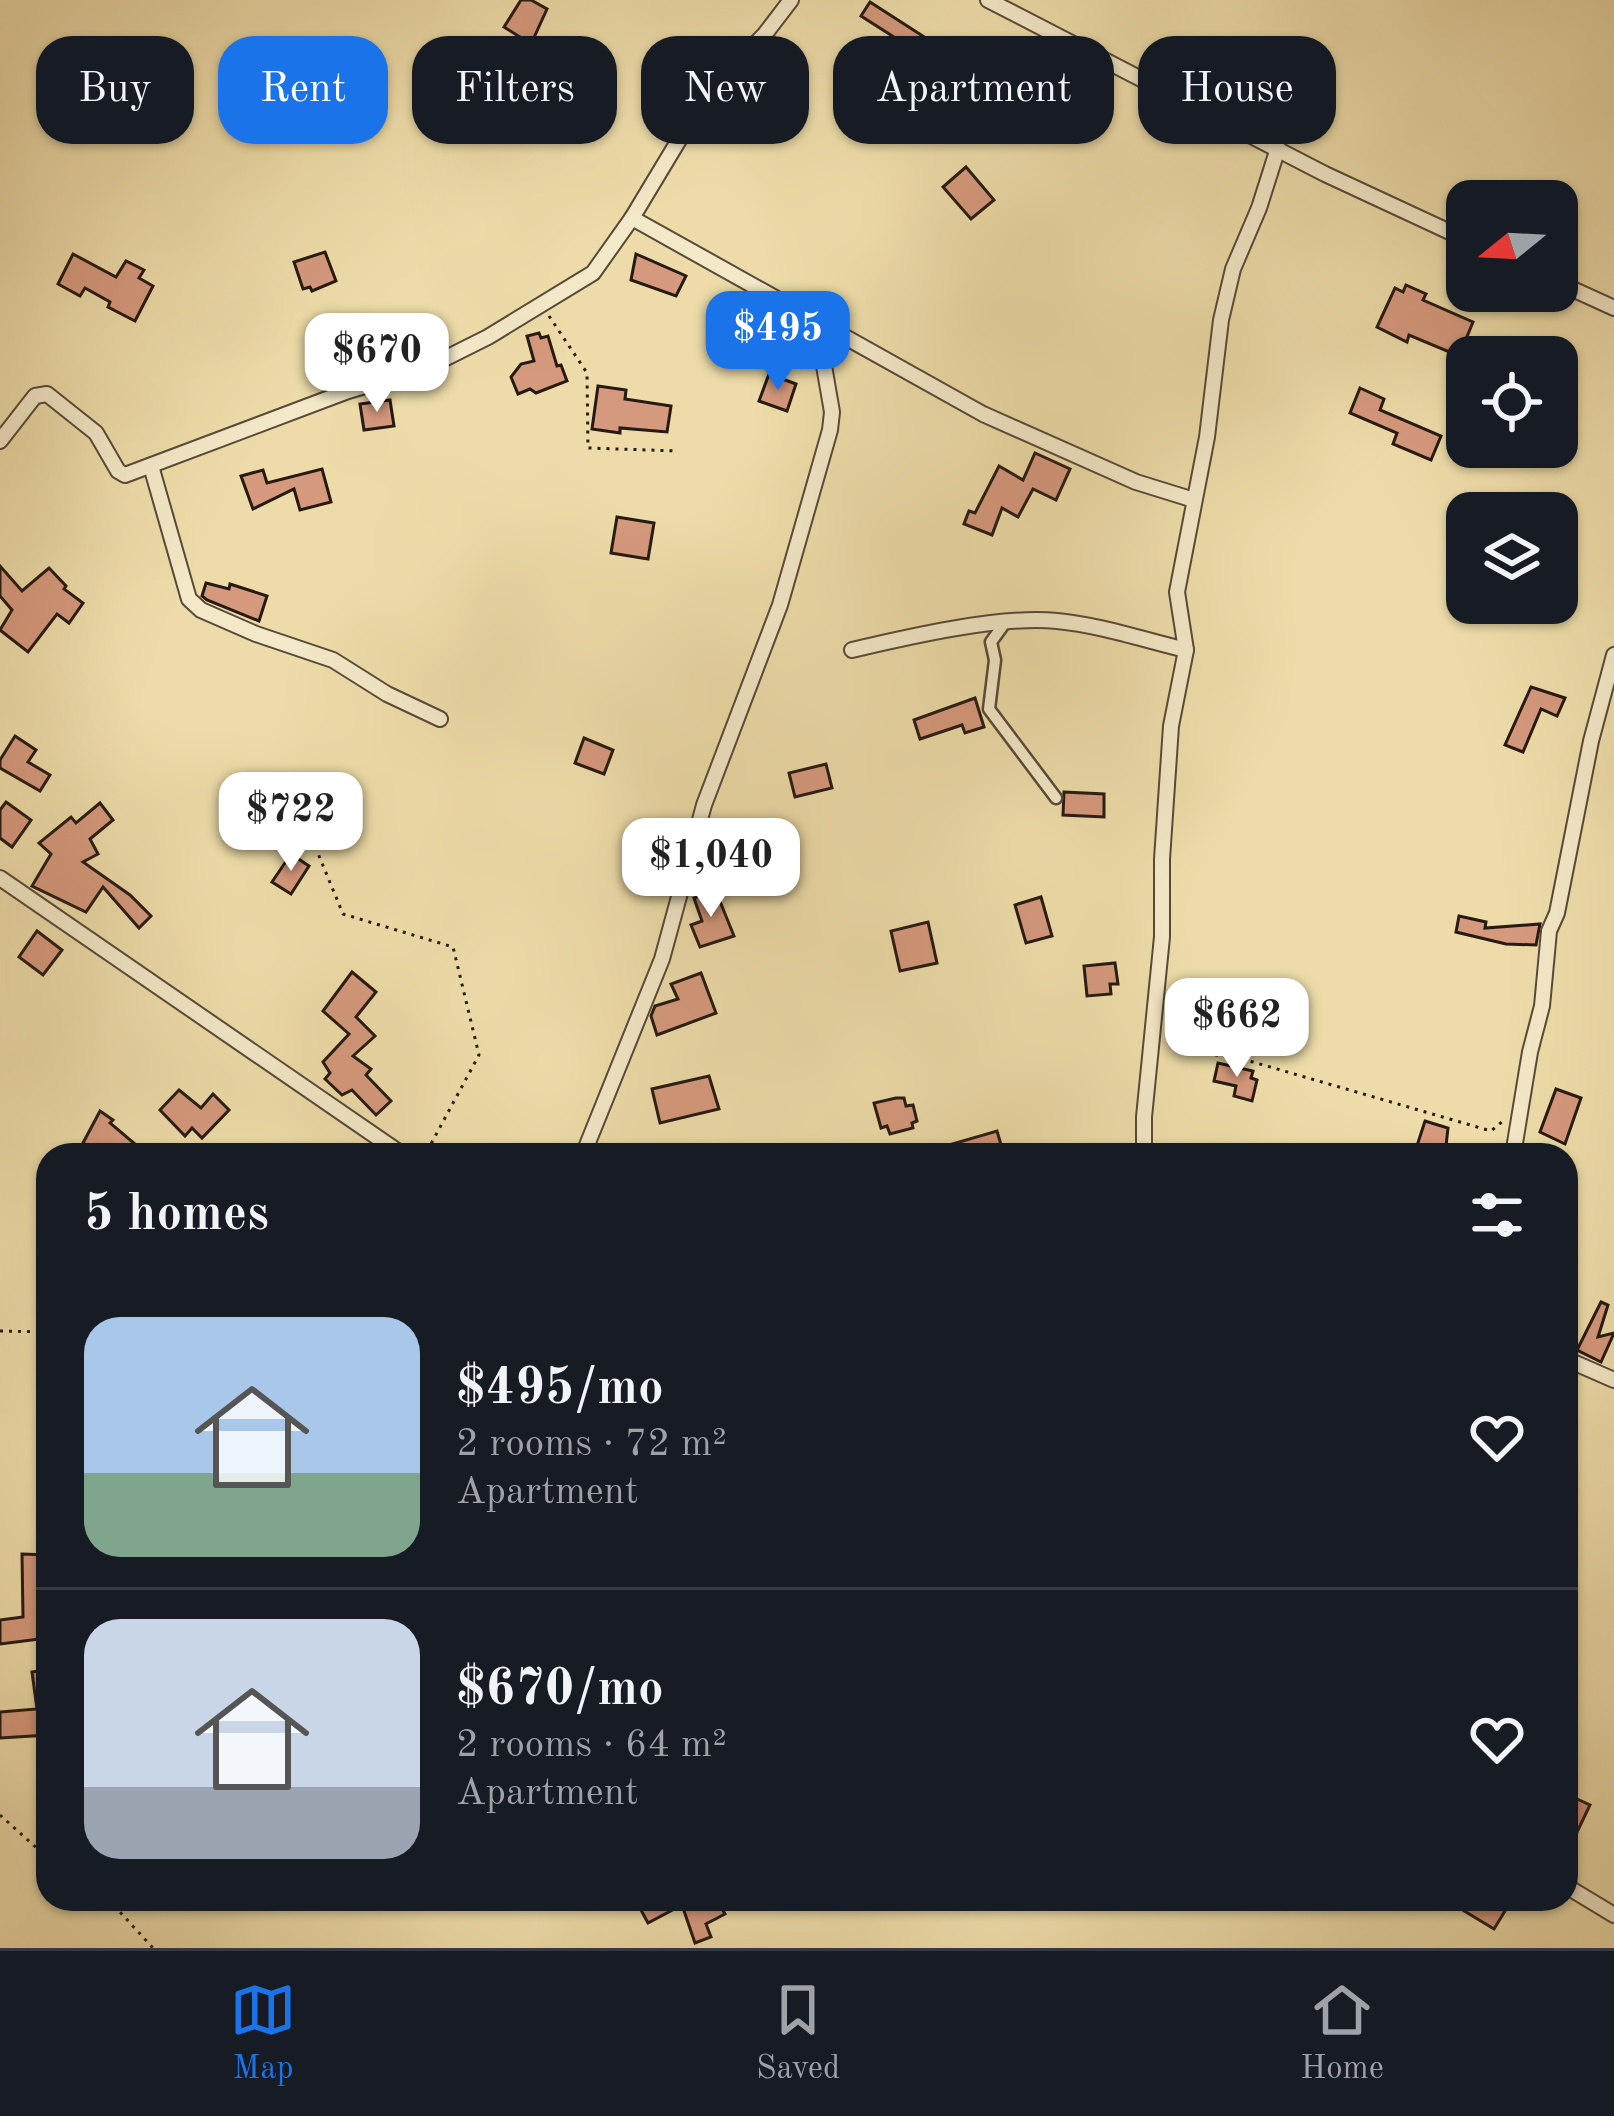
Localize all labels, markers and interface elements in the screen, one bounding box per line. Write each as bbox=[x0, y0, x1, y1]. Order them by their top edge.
chip: Buy bbox=[36, 36, 194, 144]
chip: Rent bbox=[218, 36, 388, 144]
chip: Filters bbox=[412, 36, 617, 144]
chip: New bbox=[641, 36, 809, 144]
chip: Apartment bbox=[833, 36, 1114, 144]
chip: House bbox=[1138, 36, 1336, 144]
north arrow bbox=[1446, 180, 1578, 312]
map controls bbox=[1446, 180, 1578, 624]
pin: $495 bbox=[707, 291, 849, 393]
text: $495 bbox=[733, 310, 823, 349]
pin: $670 bbox=[306, 313, 448, 415]
text: $670 bbox=[332, 332, 422, 371]
button: locate bbox=[1446, 336, 1578, 468]
button: layers bbox=[1446, 492, 1578, 624]
pin: $722 bbox=[220, 772, 362, 874]
text: $722 bbox=[246, 791, 336, 830]
pin: $1,040 bbox=[613, 818, 809, 920]
text: $1,040 bbox=[649, 837, 773, 876]
pin: $662 bbox=[1166, 978, 1308, 1080]
text: $662 bbox=[1192, 997, 1282, 1036]
icon: filters bbox=[1464, 1182, 1530, 1248]
text: 5 homes bbox=[84, 1190, 269, 1241]
text: $495/mo bbox=[456, 1364, 664, 1415]
icon: home bbox=[180, 1365, 324, 1509]
icon: heart bbox=[1464, 1404, 1530, 1470]
text: 2 rooms · 72 m² bbox=[456, 1425, 727, 1464]
text: Apartment bbox=[456, 1473, 639, 1512]
text: $670/mo bbox=[456, 1665, 664, 1716]
icon: home bbox=[180, 1667, 324, 1811]
icon: heart bbox=[1464, 1706, 1530, 1772]
text: 2 rooms · 64 m² bbox=[456, 1726, 727, 1765]
text: Apartment bbox=[456, 1774, 639, 1813]
tab: Map bbox=[230, 1977, 296, 2090]
tab: Saved bbox=[756, 1977, 840, 2090]
tab: Home bbox=[1300, 1977, 1384, 2090]

